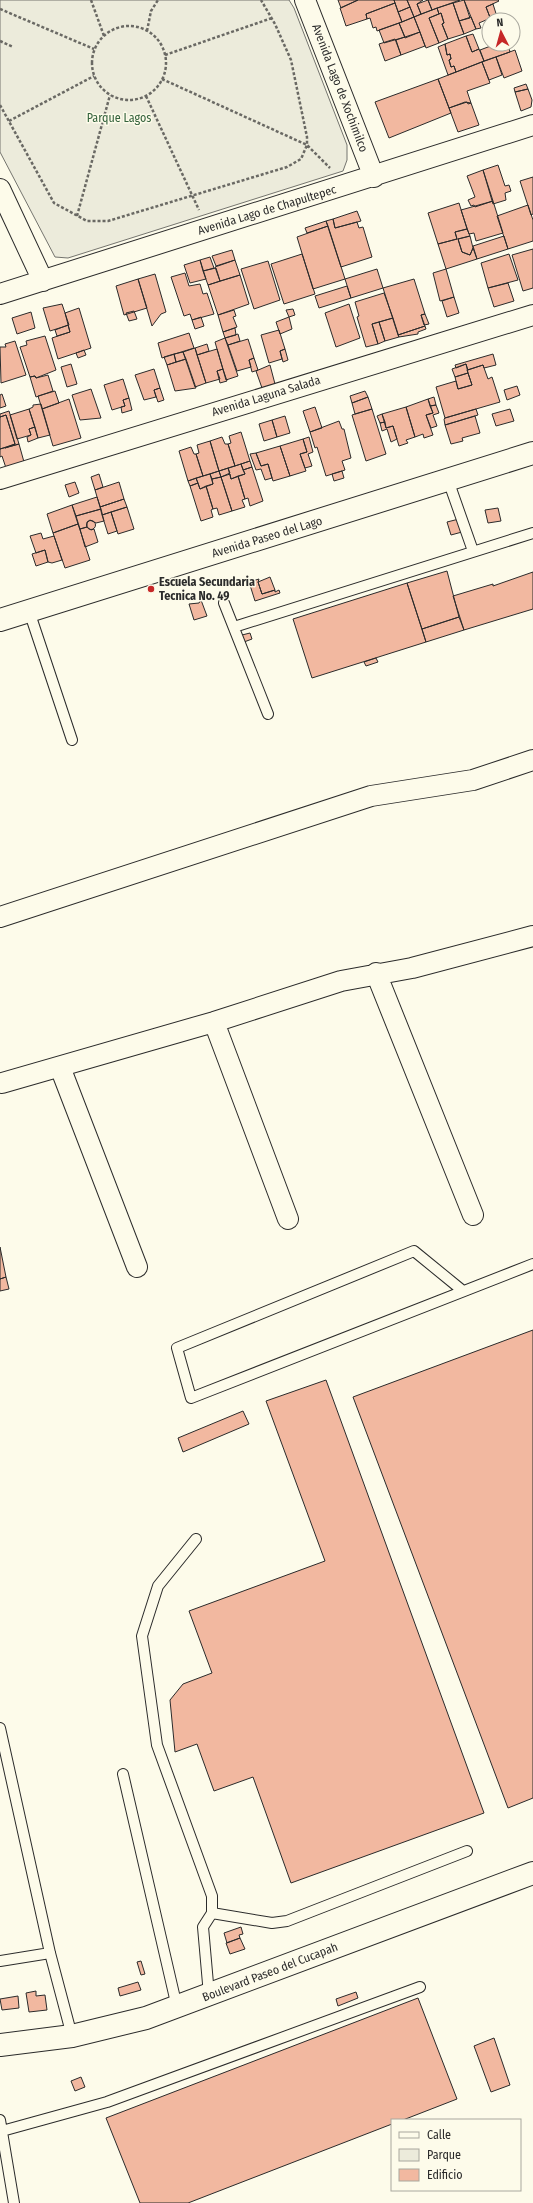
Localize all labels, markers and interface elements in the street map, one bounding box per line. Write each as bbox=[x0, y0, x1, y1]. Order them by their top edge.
north arrow bbox=[481, 12, 521, 52]
text: N bbox=[496, 16, 504, 29]
street label: Avenida Lago de Xochimilco bbox=[309, 22, 371, 154]
park label: Parque Lagos bbox=[87, 111, 151, 125]
street label: Avenida Lago de Chapultepec bbox=[196, 182, 338, 238]
street label: Avenida Laguna Salada bbox=[210, 373, 322, 419]
street label: Avenida Paseo del Lago bbox=[210, 514, 324, 560]
place label: Escuela Secundaria Tecnica No. 49 bbox=[159, 575, 255, 603]
marker: Escuela Secundaria Tecnica No. 49 bbox=[146, 584, 156, 594]
street label: Boulevard Paseo del Cucapah bbox=[200, 1940, 340, 2004]
legend bbox=[391, 2119, 521, 2191]
text: Calle bbox=[427, 2128, 451, 2142]
text: Parque bbox=[427, 2148, 461, 2162]
text: Edificio bbox=[427, 2168, 463, 2182]

